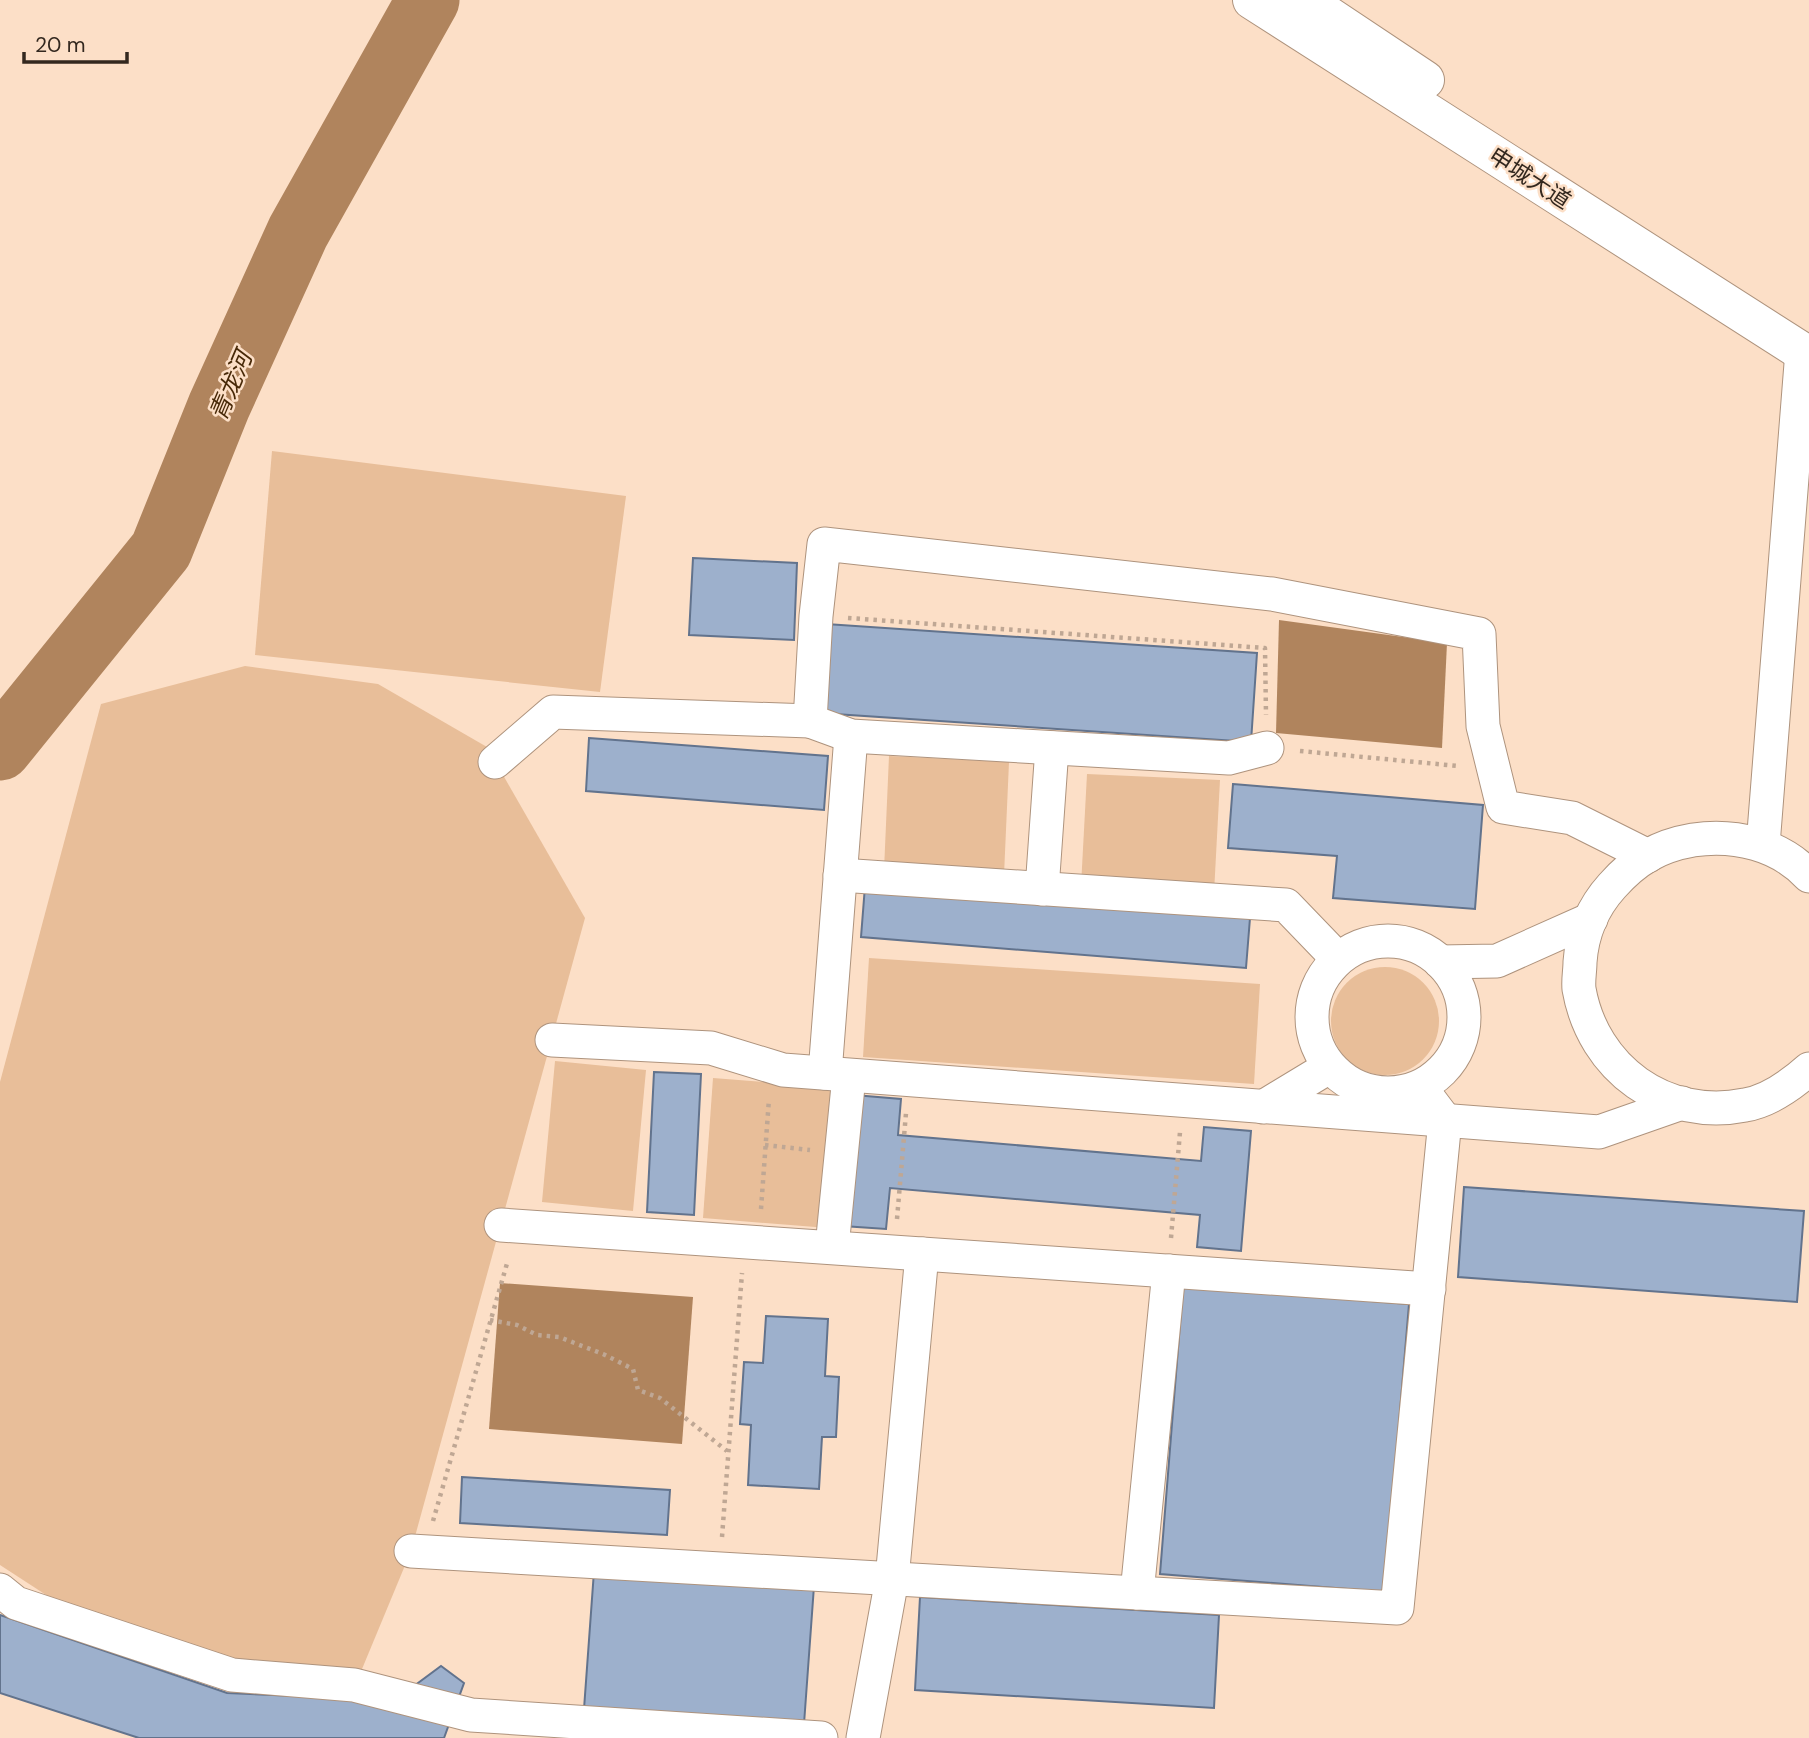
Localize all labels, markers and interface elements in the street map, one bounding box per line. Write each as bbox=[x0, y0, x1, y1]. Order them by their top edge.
scale bar bbox=[24, 21, 128, 65]
text: 20 m bbox=[35, 31, 86, 59]
street label: 申城大道 bbox=[1483, 140, 1577, 216]
water label: 青龙河 bbox=[202, 343, 260, 425]

